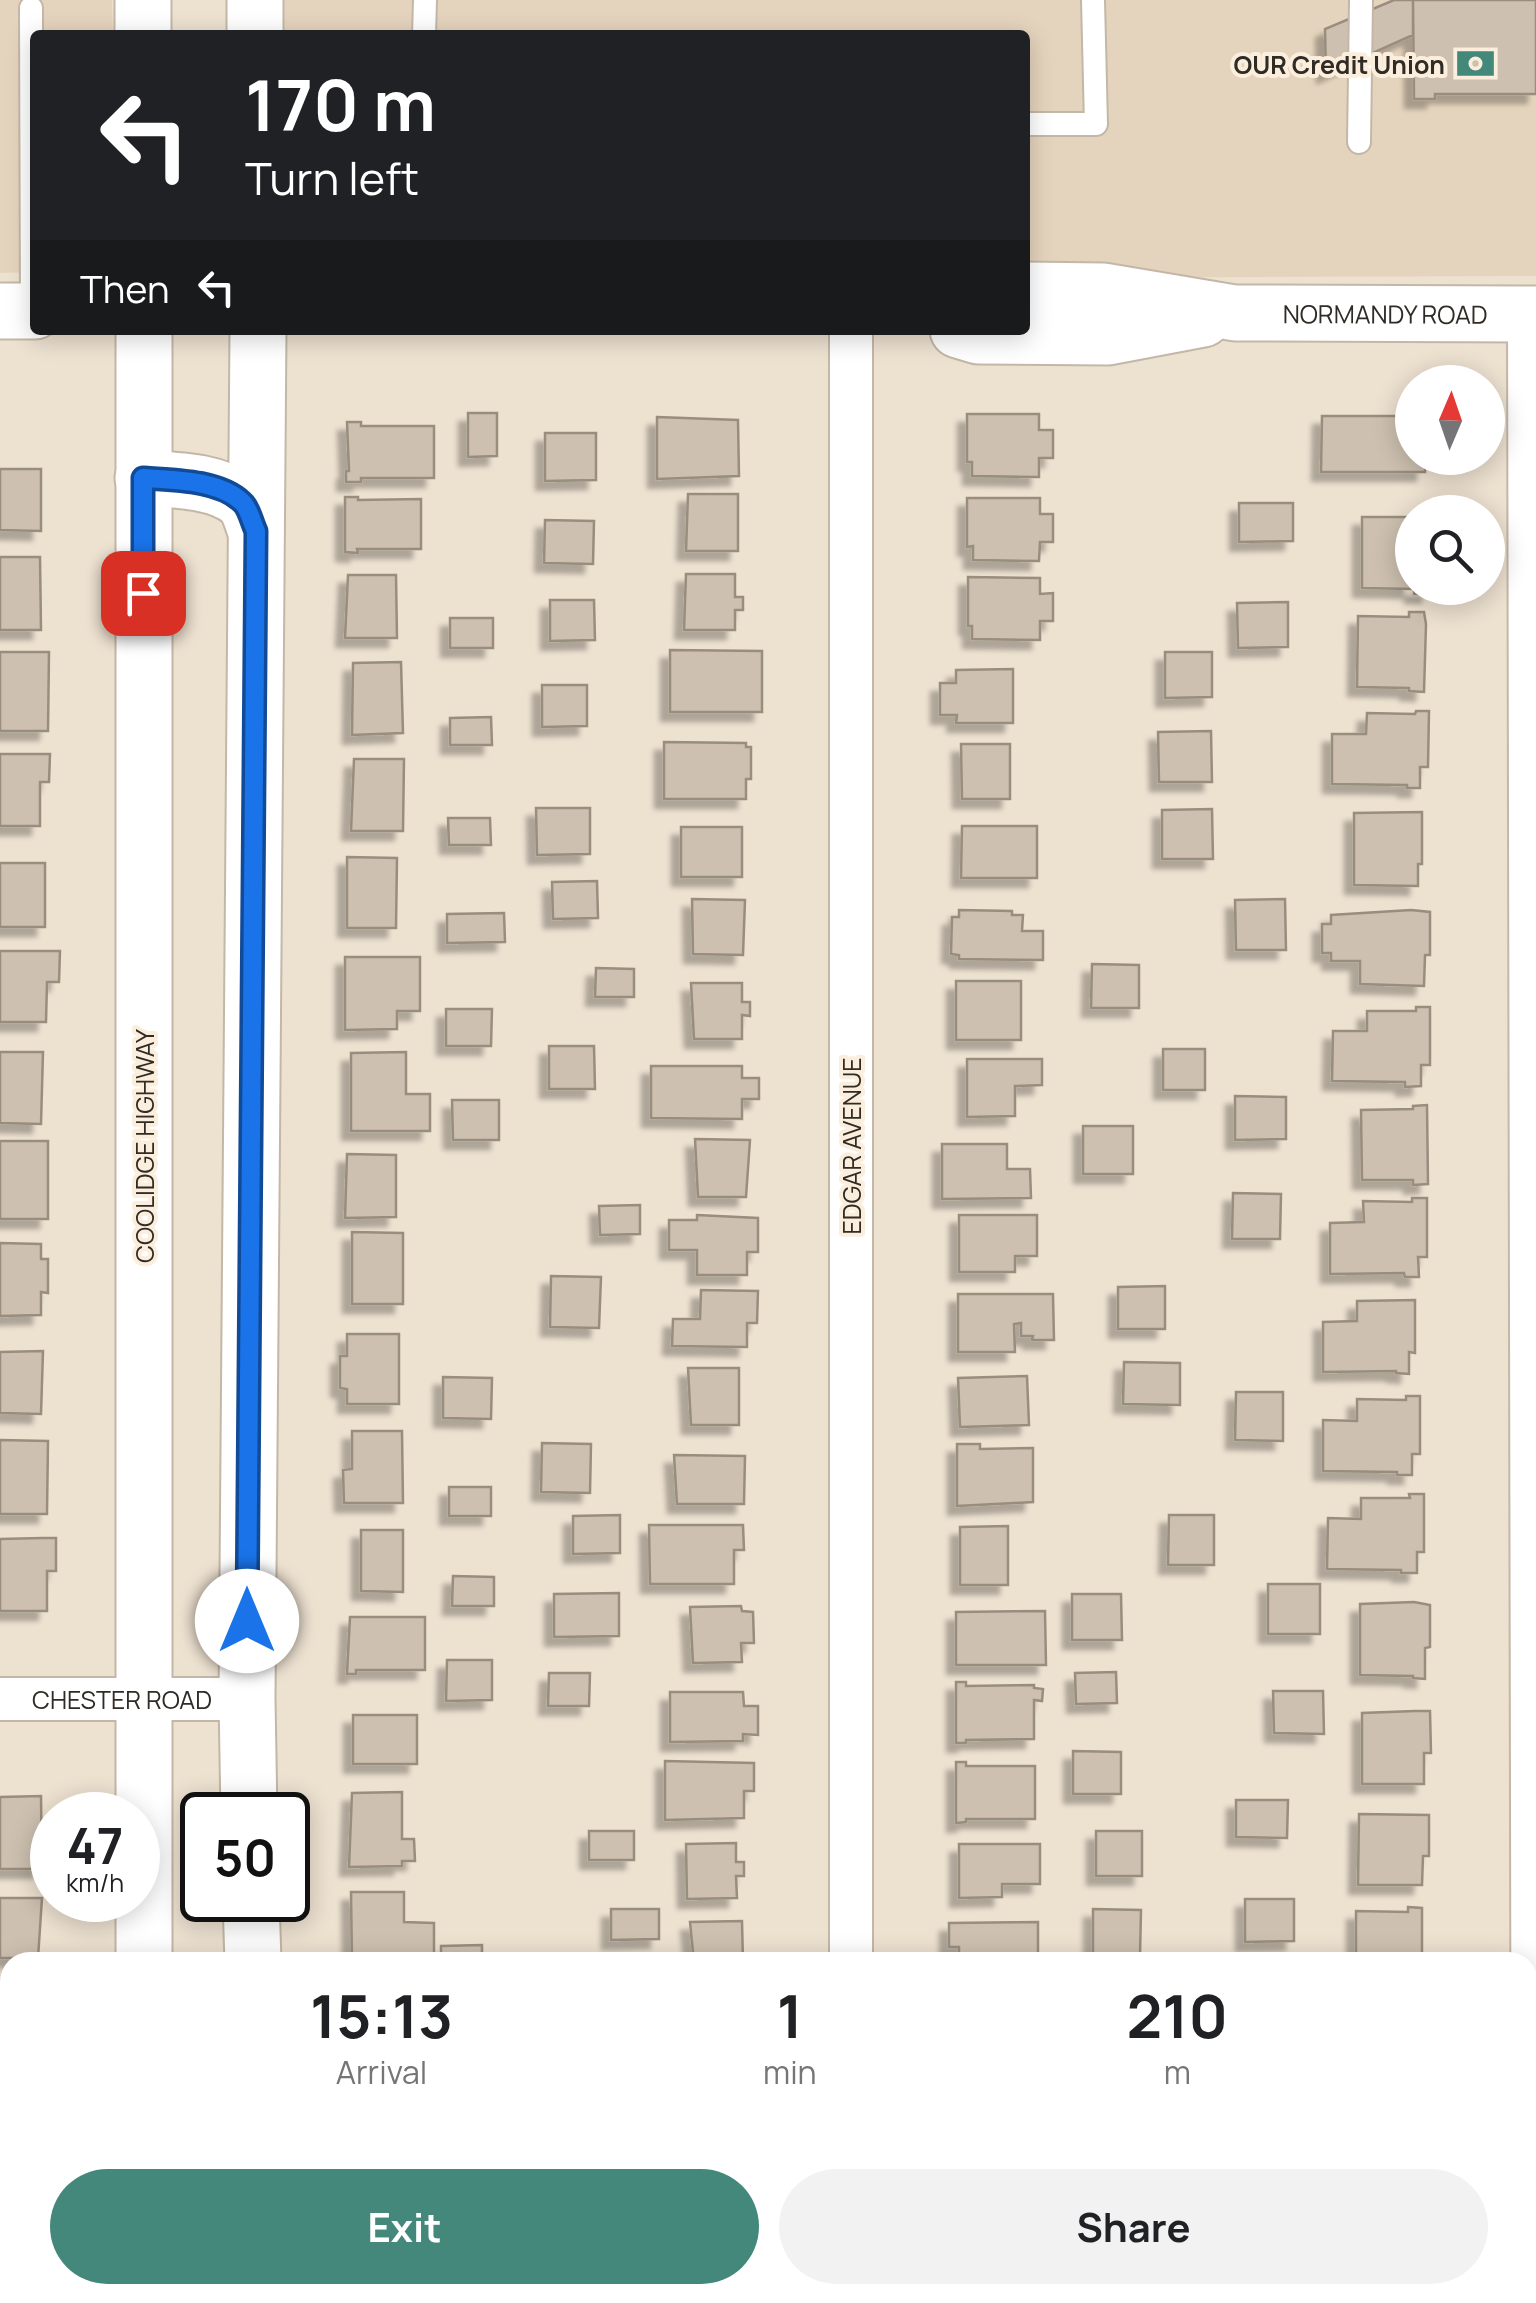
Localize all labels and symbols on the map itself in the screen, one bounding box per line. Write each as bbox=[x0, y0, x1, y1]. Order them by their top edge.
bank icon: OUR Credit Union bbox=[1454, 43, 1496, 85]
place label: OUR Credit Union bbox=[1234, 47, 1445, 82]
street label: NORMANDY ROAD bbox=[1283, 296, 1488, 331]
north arrow bbox=[1395, 365, 1505, 475]
pin bbox=[101, 551, 186, 636]
street label: COOLIDGE HIGHWAY bbox=[127, 1029, 162, 1263]
street label: EDGAR AVENUE bbox=[834, 1057, 869, 1235]
position arrow bbox=[195, 1569, 299, 1673]
street label: CHESTER ROAD bbox=[32, 1682, 212, 1717]
speed limit sign: 50 bbox=[180, 1792, 310, 1922]

